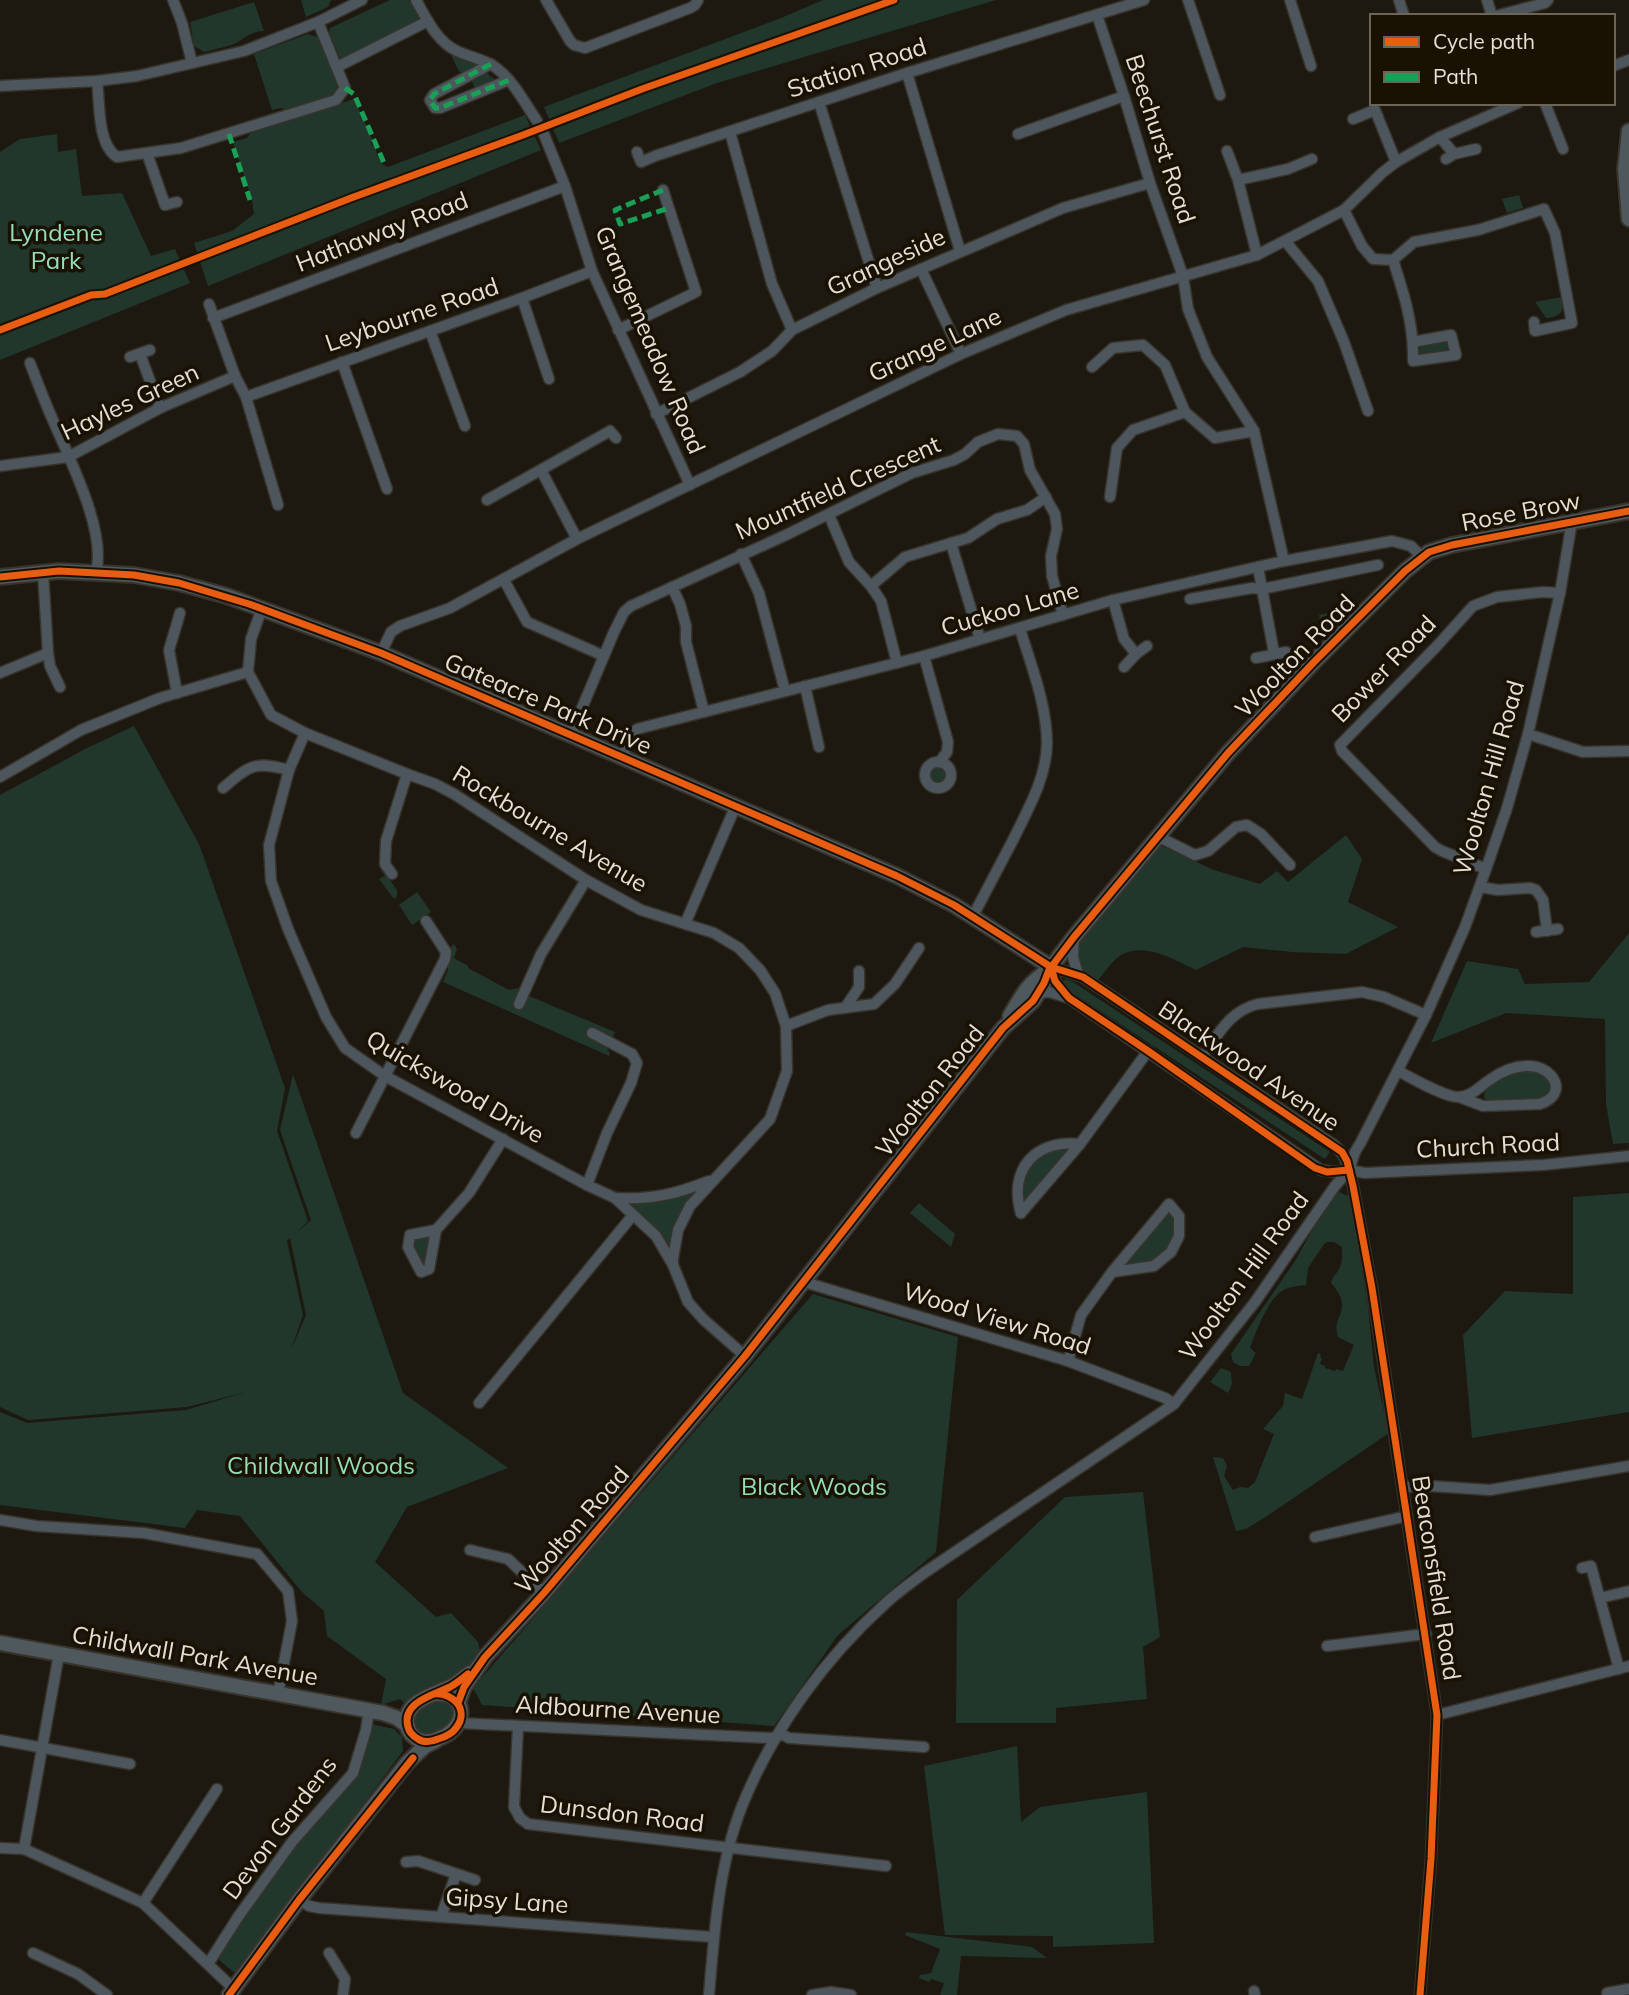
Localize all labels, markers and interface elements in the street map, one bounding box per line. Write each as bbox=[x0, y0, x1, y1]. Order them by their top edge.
legend bbox=[1370, 14, 1615, 105]
text: Cycle path bbox=[1433, 28, 1535, 54]
street label: Station Road bbox=[783, 30, 930, 104]
street label: Beechurst Road bbox=[1119, 50, 1202, 227]
text: Path bbox=[1433, 63, 1478, 89]
street label: Hathaway Road bbox=[291, 184, 472, 278]
park label: Lyndene Park bbox=[9, 217, 103, 275]
street label: Grangemeadow Road bbox=[589, 221, 713, 458]
street label: Grangeside bbox=[822, 221, 950, 302]
street label: Leybourne Road bbox=[321, 270, 502, 358]
street label: Grange Lane bbox=[863, 300, 1006, 388]
street label: Hayles Green bbox=[56, 356, 203, 446]
street label: Mountfield Crescent bbox=[731, 428, 945, 546]
street label: Rose Brow bbox=[1459, 485, 1583, 537]
street label: Cuckoo Lane bbox=[937, 574, 1082, 642]
street label: Woolton Road bbox=[1228, 587, 1360, 723]
street label: Bower Road bbox=[1325, 608, 1442, 728]
street label: Gateacre Park Drive bbox=[440, 646, 657, 760]
street label: Woolton Hill Road bbox=[1446, 677, 1530, 879]
street label: Rockbourne Avenue bbox=[448, 758, 653, 898]
street label: Blackwood Avenue bbox=[1153, 993, 1346, 1137]
street label: Woolton Road bbox=[868, 1018, 990, 1162]
street label: Quickswood Drive bbox=[361, 1023, 550, 1149]
street label: Church Road bbox=[1415, 1126, 1561, 1164]
street label: Woolton Hill Road bbox=[1172, 1185, 1314, 1366]
street label: Wood View Road bbox=[900, 1275, 1095, 1361]
park label: Childwall Woods bbox=[227, 1450, 415, 1480]
street label: Woolton Road bbox=[508, 1459, 635, 1599]
park label: Black Woods bbox=[741, 1471, 887, 1501]
street label: Beaconsfield Road bbox=[1406, 1473, 1468, 1682]
street label: Childwall Park Avenue bbox=[70, 1619, 321, 1691]
street label: Aldbourne Avenue bbox=[515, 1689, 721, 1729]
street label: Devon Gardens bbox=[216, 1750, 343, 1905]
street label: Dunsdon Road bbox=[538, 1788, 706, 1838]
street label: Gipsy Lane bbox=[445, 1881, 569, 1919]

